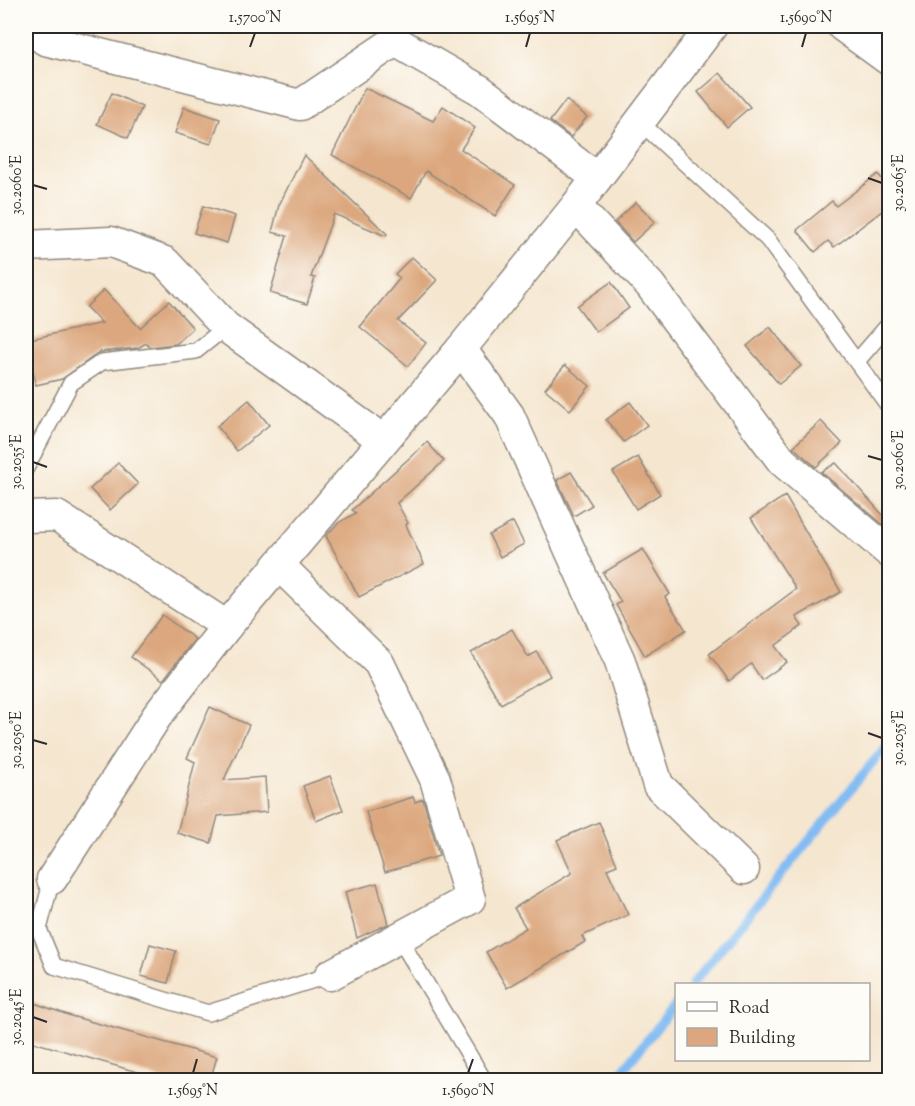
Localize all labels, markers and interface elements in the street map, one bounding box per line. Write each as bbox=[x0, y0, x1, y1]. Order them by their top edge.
text: 1.5700°N bbox=[229, 8, 281, 29]
text: 1.5695°N bbox=[505, 8, 555, 29]
text: 1.5690°N bbox=[780, 8, 832, 29]
text: 30.2065°E bbox=[889, 154, 910, 212]
text: 30.2060°E bbox=[7, 155, 28, 215]
text: 30.2060°E bbox=[889, 430, 910, 490]
text: 30.2055°E bbox=[7, 434, 28, 490]
text: 30.2055°E bbox=[889, 710, 910, 766]
text: 30.2050°E bbox=[7, 711, 28, 769]
legend bbox=[675, 983, 870, 1061]
text: 30.2045°E bbox=[7, 988, 28, 1046]
text: Road bbox=[729, 996, 769, 1022]
text: Building bbox=[729, 1026, 795, 1052]
text: 1.5695°N bbox=[168, 1081, 218, 1102]
text: 1.5690°N bbox=[442, 1081, 494, 1102]

